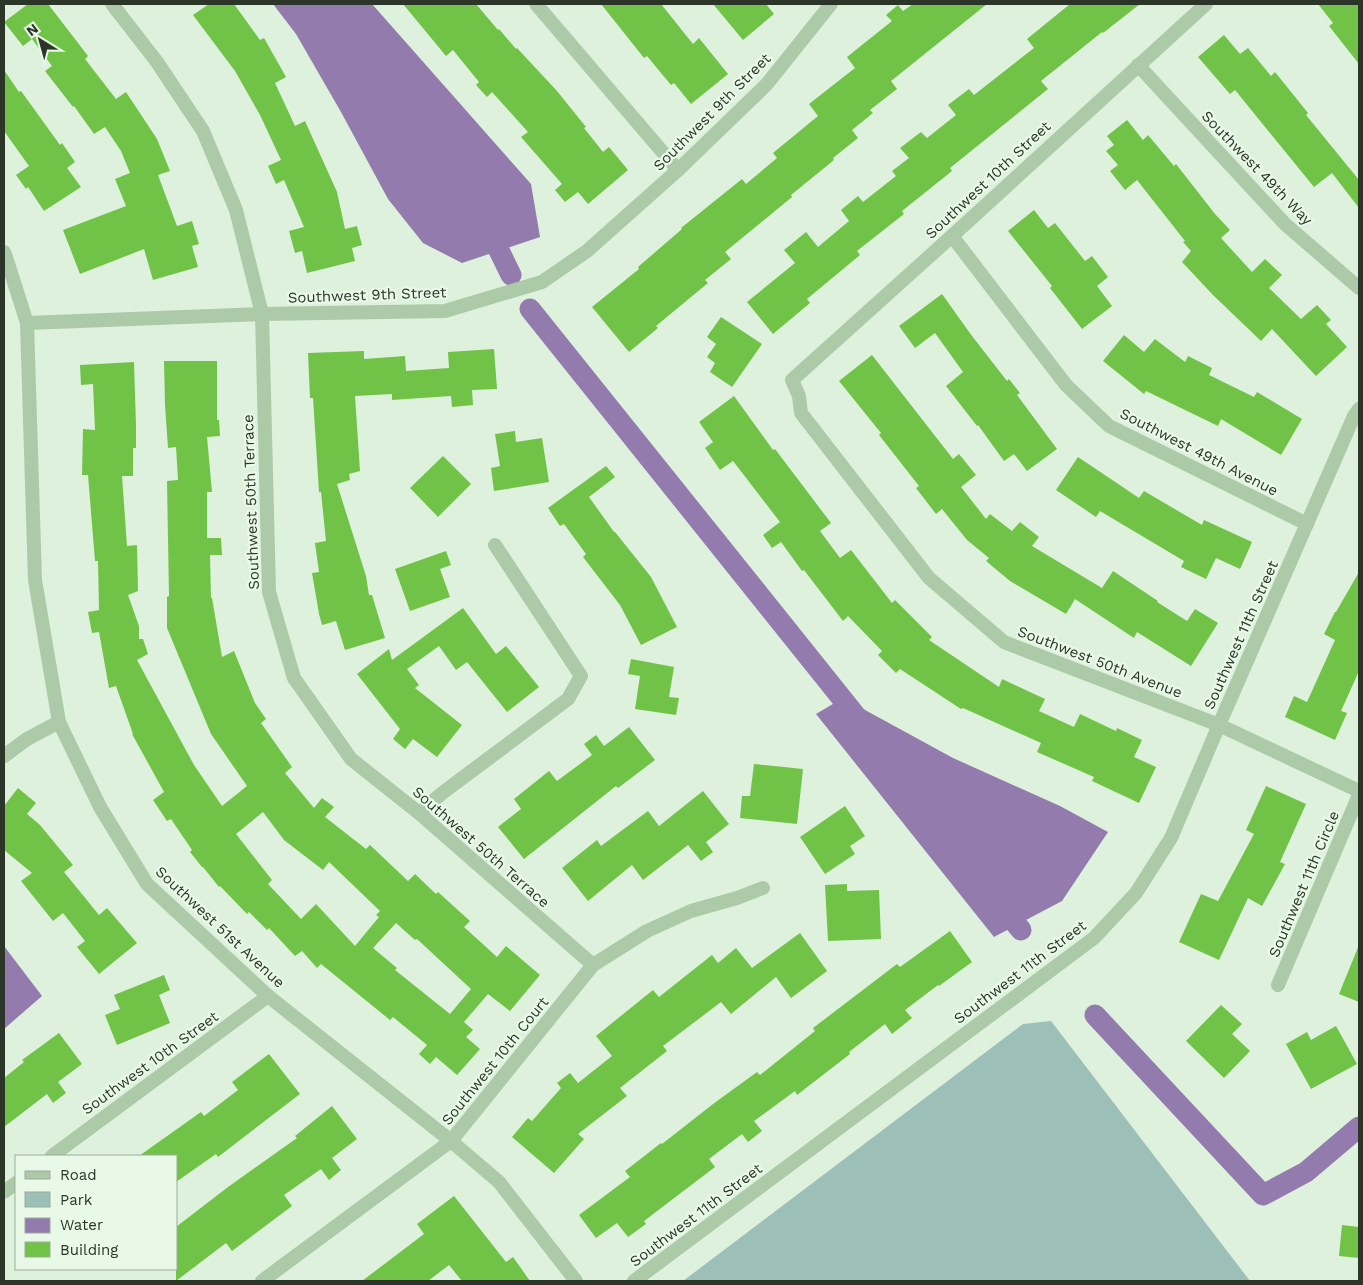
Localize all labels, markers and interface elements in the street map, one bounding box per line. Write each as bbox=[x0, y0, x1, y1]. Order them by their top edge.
north arrow bbox=[15, 15, 65, 65]
text: N bbox=[23, 20, 41, 39]
street label: Southwest 9th Street bbox=[650, 49, 775, 174]
street label: Southwest 49th Way bbox=[1198, 107, 1316, 229]
street label: Southwest 10th Street bbox=[922, 117, 1055, 243]
street label: Southwest 9th Street bbox=[287, 283, 447, 307]
street label: Southwest 49th Avenue bbox=[1117, 404, 1281, 500]
street label: Southwest 50th Terrace bbox=[239, 414, 263, 590]
street label: Southwest 11th Street bbox=[1200, 557, 1282, 712]
street label: Southwest 50th Avenue bbox=[1015, 622, 1185, 702]
street label: Southwest 50th Terrace bbox=[409, 783, 553, 911]
street label: Southwest 11th Circle bbox=[1265, 808, 1343, 960]
street label: Southwest 51st Avenue bbox=[152, 862, 288, 992]
street label: Southwest 11th Street bbox=[950, 916, 1090, 1028]
street label: Southwest 10th Court bbox=[438, 993, 553, 1129]
street label: Southwest 10th Street bbox=[78, 1007, 222, 1119]
legend bbox=[15, 1155, 178, 1270]
street label: Southwest 11th Street bbox=[626, 1159, 766, 1271]
text: Road bbox=[60, 1166, 97, 1184]
text: Park bbox=[60, 1191, 93, 1209]
text: Water bbox=[60, 1216, 103, 1234]
text: Building bbox=[60, 1241, 118, 1259]

